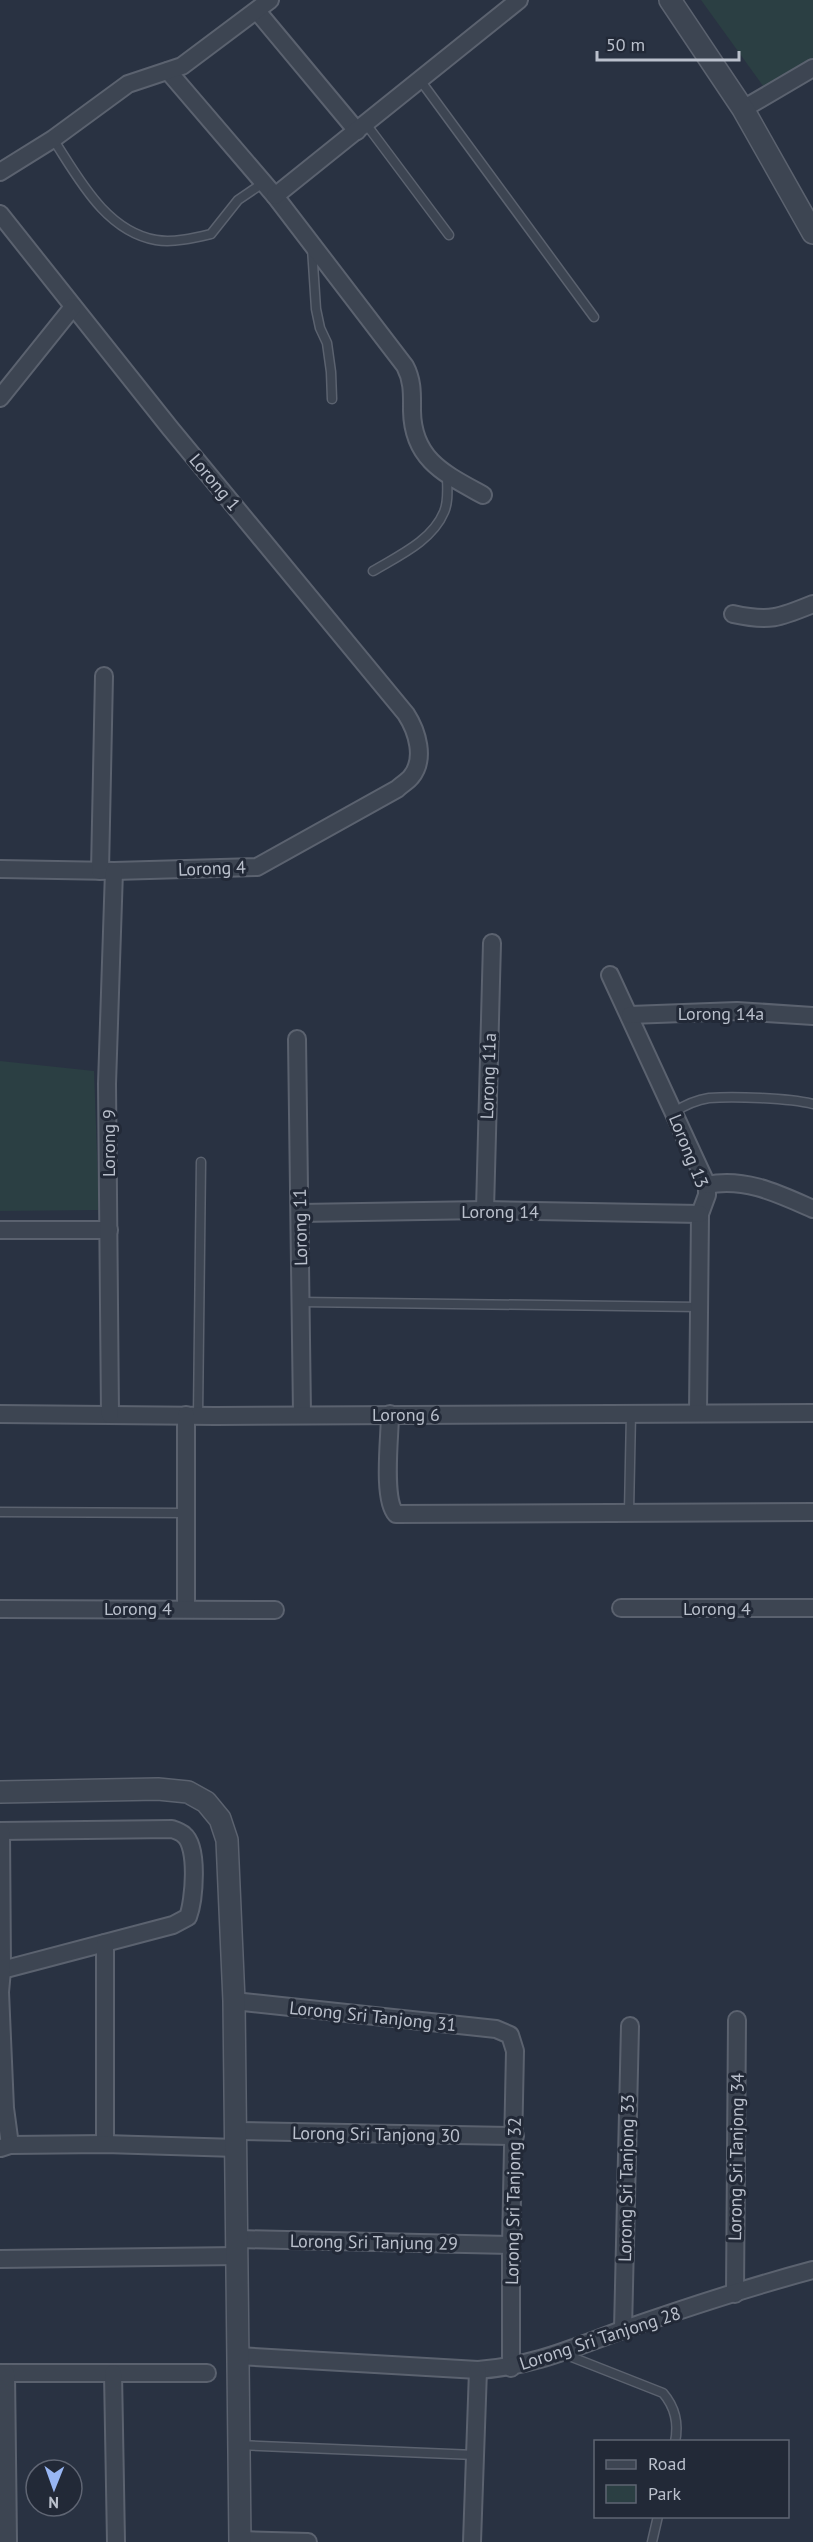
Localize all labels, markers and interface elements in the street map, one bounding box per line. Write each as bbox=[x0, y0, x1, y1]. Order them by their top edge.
scale bar bbox=[597, 24, 740, 62]
text: 50 m bbox=[606, 33, 645, 56]
street label: Lorong 1 bbox=[184, 449, 246, 515]
street label: Lorong 4 bbox=[178, 855, 246, 881]
street label: Lorong 14a bbox=[678, 1002, 764, 1025]
street label: Lorong 11a bbox=[475, 1032, 501, 1120]
street label: Lorong 9 bbox=[97, 1109, 120, 1177]
street label: Lorong 13 bbox=[664, 1111, 714, 1191]
street label: Lorong 11 bbox=[288, 1188, 312, 1266]
street label: Lorong 14 bbox=[461, 1200, 539, 1223]
street label: Lorong 6 bbox=[372, 1403, 440, 1426]
street label: Lorong 4 bbox=[104, 1597, 172, 1620]
street label: Lorong 4 bbox=[683, 1597, 751, 1620]
street label: Lorong Sri Tanjong 31 bbox=[288, 1996, 458, 2036]
street label: Lorong Sri Tanjong 34 bbox=[723, 2073, 749, 2241]
street label: Lorong Sri Tanjong 33 bbox=[613, 2094, 639, 2262]
street label: Lorong Sri Tanjong 32 bbox=[500, 2117, 526, 2285]
street label: Lorong Sri Tanjong 30 bbox=[292, 2121, 460, 2147]
street label: Lorong Sri Tanjung 29 bbox=[290, 2229, 458, 2255]
street label: Lorong Sri Tanjong 28 bbox=[517, 2301, 683, 2375]
legend bbox=[594, 2440, 789, 2518]
text: Road bbox=[648, 2452, 686, 2475]
north arrow bbox=[24, 2458, 84, 2518]
text: Park bbox=[648, 2482, 681, 2505]
text: N bbox=[48, 2493, 59, 2513]

